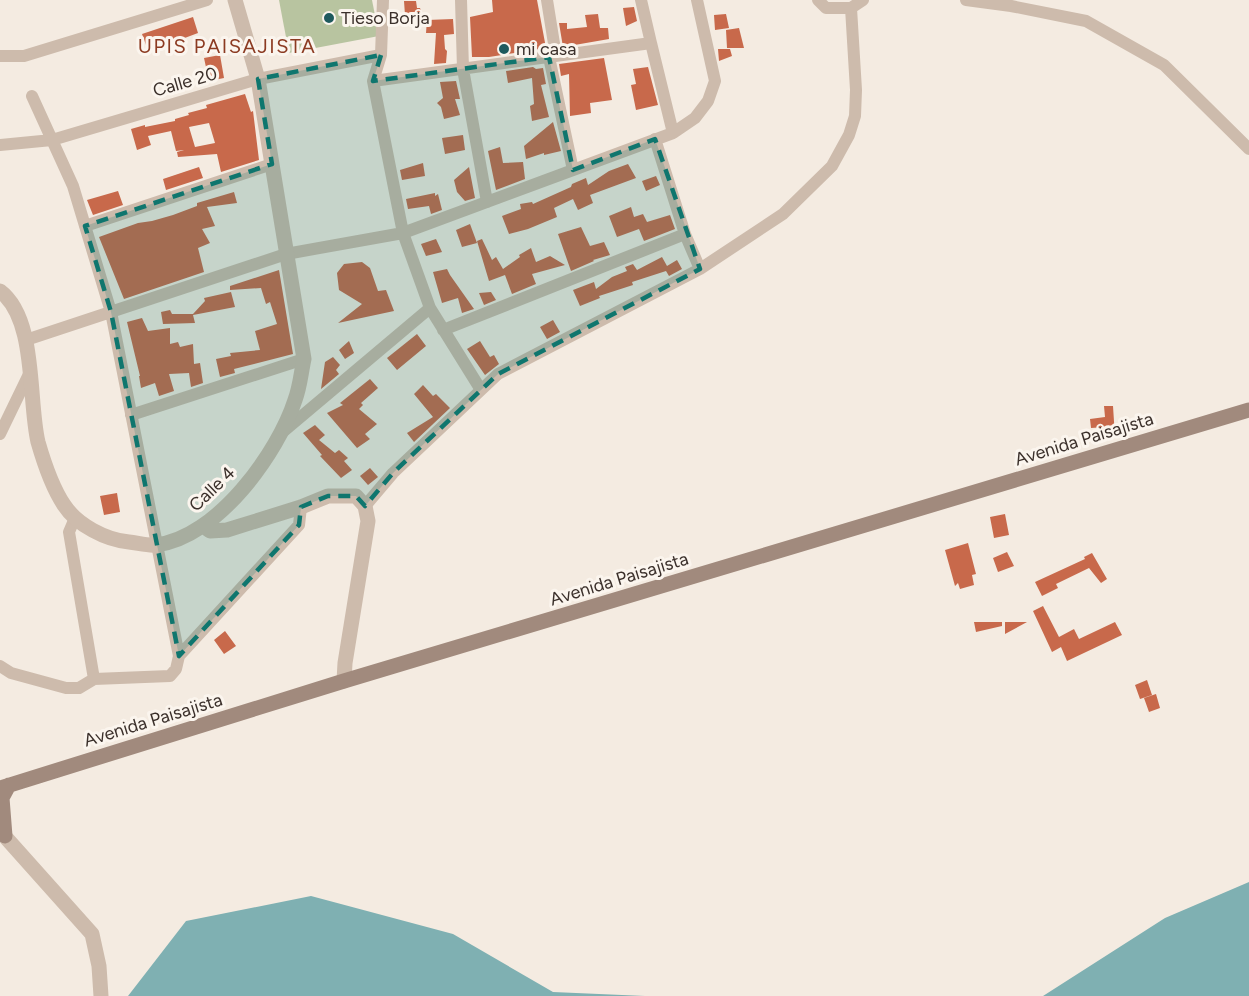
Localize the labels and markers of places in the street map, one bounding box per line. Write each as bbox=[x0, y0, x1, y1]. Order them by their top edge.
place label: Tieso Borja bbox=[341, 7, 430, 29]
marker: Tieso Borja bbox=[322, 11, 336, 25]
place label: mi casa bbox=[516, 38, 576, 60]
marker: mi casa bbox=[497, 42, 511, 56]

